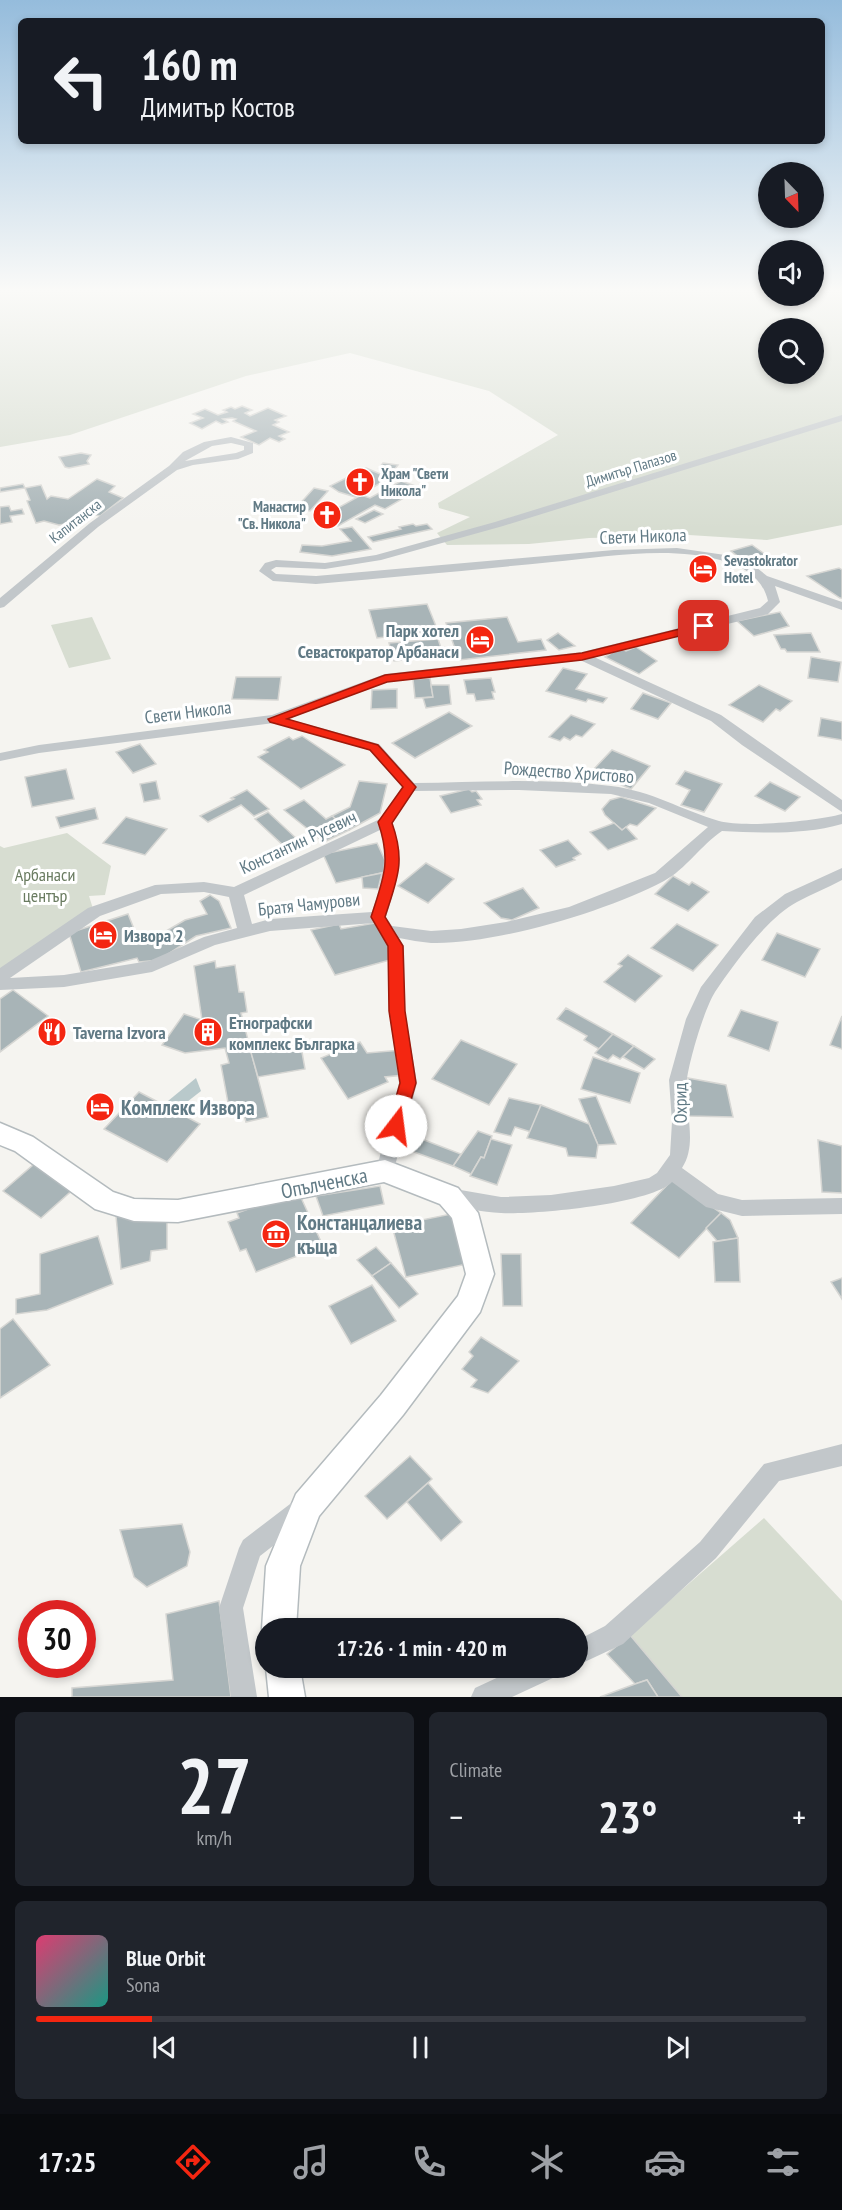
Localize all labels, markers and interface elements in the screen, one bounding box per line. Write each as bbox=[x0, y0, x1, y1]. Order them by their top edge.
text: 160 m bbox=[141, 37, 238, 92]
icon: left bbox=[42, 42, 120, 120]
text: Димитър Костов bbox=[141, 90, 295, 124]
north arrow bbox=[758, 162, 824, 228]
map controls bbox=[758, 162, 824, 384]
button: sound bbox=[758, 240, 824, 306]
button: search bbox=[758, 318, 824, 384]
street label: Димитър Папазов bbox=[583, 445, 679, 491]
place label: Храм "Свети Никола" bbox=[381, 464, 449, 500]
church icon: Храм "Свети Никола" bbox=[344, 466, 376, 498]
street label: Капитанска bbox=[45, 495, 105, 547]
place label: Манастир "Св. Никола" bbox=[237, 497, 306, 533]
church icon: Манастир "Св. Никола" bbox=[311, 499, 343, 531]
street label: Свети Никола bbox=[599, 523, 687, 549]
place label: Sevastokrator Hotel bbox=[724, 551, 798, 587]
hotel icon: Sevastokrator Hotel bbox=[687, 553, 719, 585]
pin bbox=[678, 600, 729, 651]
icon: arrive bbox=[687, 609, 720, 642]
place label: Парк хотел Севастократор Арбанаси bbox=[298, 619, 459, 663]
hotel icon: Парк хотел Севастократор Арбанаси bbox=[464, 624, 496, 656]
street label: Свети Никола bbox=[143, 695, 233, 729]
street label: Рождество Христово bbox=[503, 756, 635, 788]
street label: Константин Русевич bbox=[236, 805, 360, 879]
park label: Арбанаси център bbox=[15, 863, 75, 907]
street label: Братя Чамурови bbox=[257, 887, 361, 921]
hotel icon: Извора 2 bbox=[87, 919, 119, 951]
place label: Извора 2 bbox=[124, 924, 184, 947]
place label: Етнографски комплекс Българка bbox=[229, 1011, 355, 1055]
restaurant icon: Taverna Izvora bbox=[36, 1016, 68, 1048]
building icon: Етнографски комплекс Българка bbox=[192, 1016, 224, 1048]
place label: Taverna Izvora bbox=[73, 1021, 166, 1044]
street label: Охрид bbox=[668, 1082, 692, 1123]
hotel icon: Комплекс Извора bbox=[84, 1091, 116, 1123]
place label: Комплекс Извора bbox=[121, 1094, 255, 1121]
position arrow bbox=[364, 1094, 428, 1158]
street label: Опълченска bbox=[278, 1161, 370, 1205]
place label: Констанцалиева къща bbox=[297, 1209, 422, 1260]
museum icon: Констанцалиева къща bbox=[260, 1218, 292, 1250]
speed limit sign: 30 bbox=[18, 1600, 96, 1678]
text: 17:26 · 1 min · 420 m bbox=[336, 1634, 507, 1662]
text: 27 bbox=[177, 1735, 252, 1836]
text: Climate bbox=[450, 1757, 502, 1783]
text: 23° bbox=[598, 1787, 657, 1845]
text: − bbox=[450, 1795, 463, 1838]
text: + bbox=[792, 1795, 806, 1838]
text: km/h bbox=[197, 1825, 232, 1851]
text: Blue Orbit bbox=[126, 1944, 205, 1972]
text: Sona bbox=[126, 1972, 160, 1998]
icon: previous bbox=[148, 2031, 181, 2064]
icon: pause bbox=[404, 2031, 437, 2064]
icon: next bbox=[661, 2031, 694, 2064]
icon: directions bbox=[172, 2141, 214, 2183]
icon: music bbox=[290, 2141, 332, 2183]
icon: phone bbox=[408, 2141, 450, 2183]
icon: climate bbox=[526, 2141, 568, 2183]
icon: car bbox=[644, 2141, 686, 2183]
icon: filters bbox=[762, 2141, 804, 2183]
text: 17:25 bbox=[38, 2145, 96, 2179]

